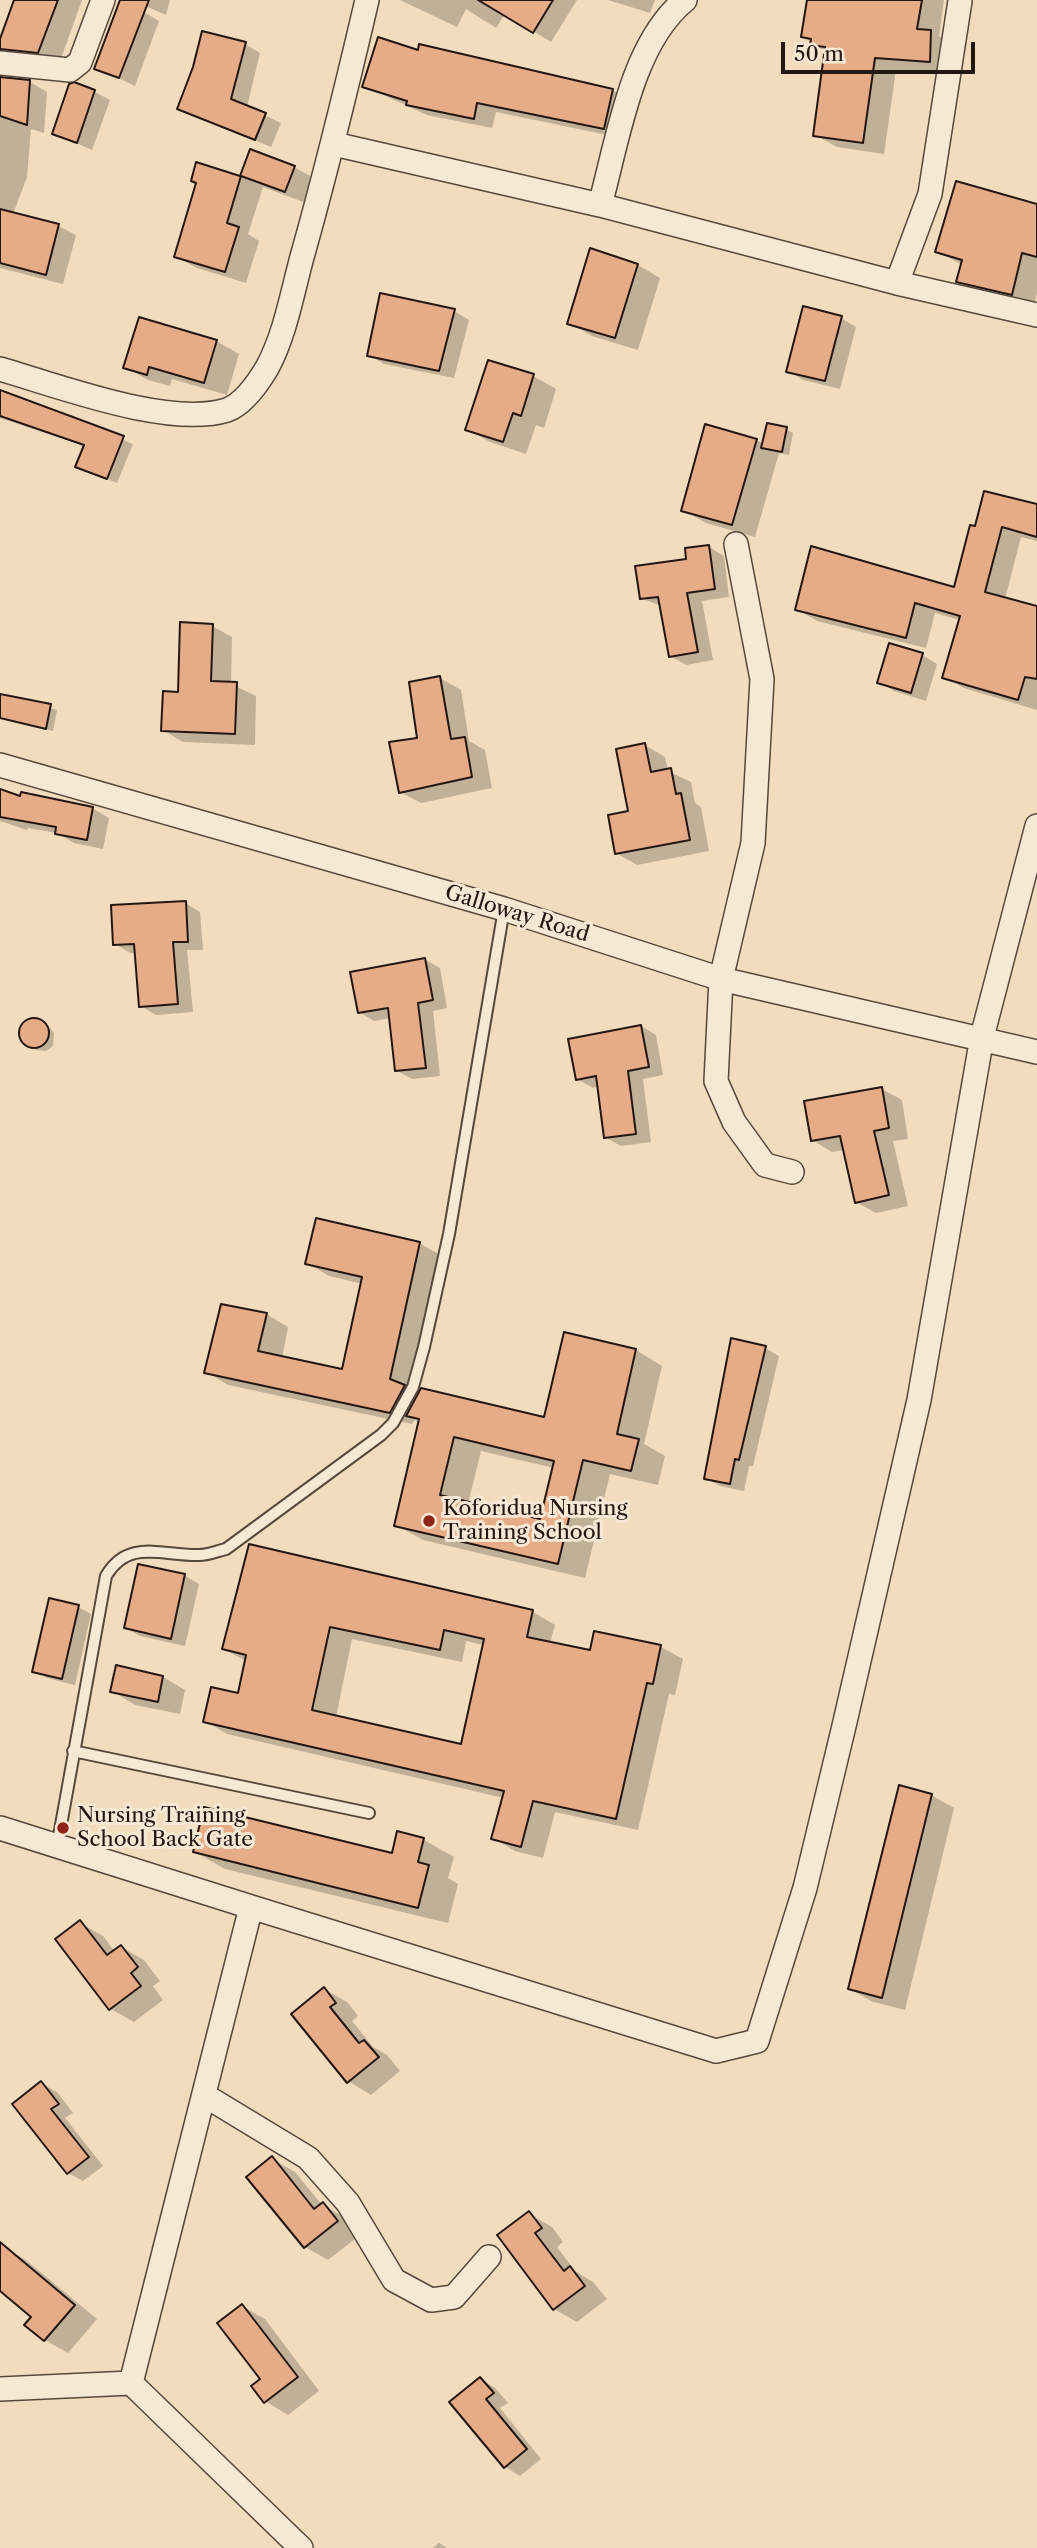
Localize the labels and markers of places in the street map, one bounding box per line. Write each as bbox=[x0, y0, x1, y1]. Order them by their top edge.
place label: Koforidua Nursing Training School bbox=[443, 1496, 628, 1546]
marker: Koforidua Nursing Training School bbox=[421, 1513, 437, 1529]
place label: Nursing Training School Back Gate bbox=[77, 1803, 253, 1853]
marker: Nursing Training School Back Gate bbox=[55, 1820, 71, 1836]

